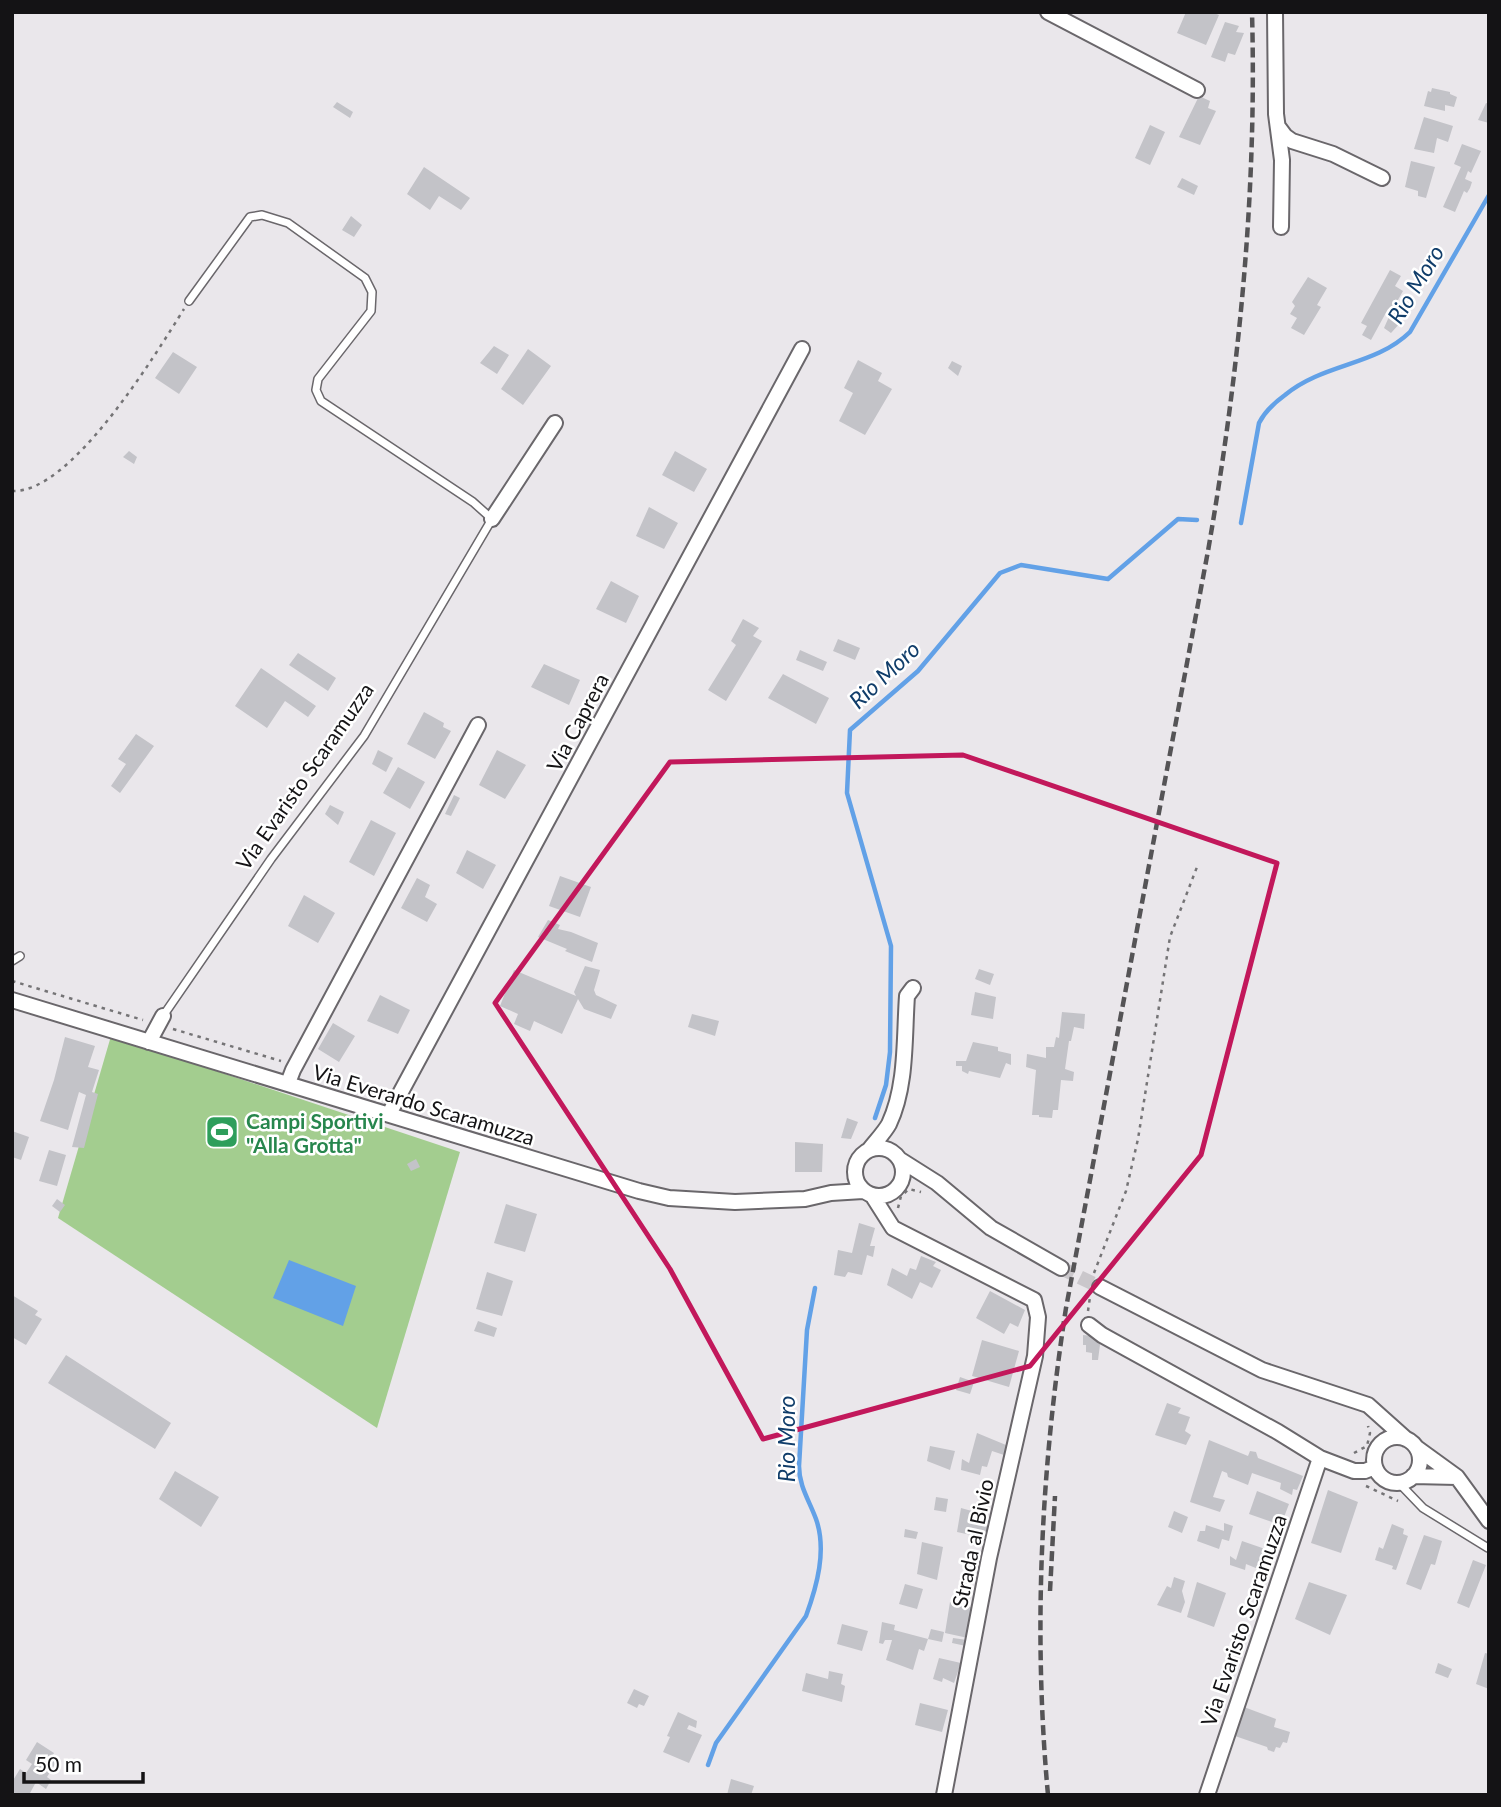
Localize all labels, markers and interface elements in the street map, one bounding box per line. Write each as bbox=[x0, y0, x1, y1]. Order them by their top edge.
water label: Rio Moro bbox=[1381, 240, 1449, 328]
water label: Rio Moro bbox=[843, 634, 925, 714]
street label: Via Caprera bbox=[541, 669, 613, 775]
street label: Via Evaristo Scaramuzza bbox=[230, 678, 378, 874]
street label: Via Everardo Scaramuzza bbox=[310, 1058, 538, 1150]
place label: Campi Sportivi "Alla Grotta" bbox=[246, 1108, 384, 1157]
sports icon: Campi Sportivi "Alla Grotta" bbox=[203, 1113, 241, 1151]
water label: Rio Moro bbox=[772, 1396, 800, 1482]
street label: Strada al Bivio bbox=[946, 1476, 998, 1610]
street label: Via Evaristo Scaramuzza bbox=[1195, 1511, 1291, 1729]
scale bar bbox=[24, 1741, 144, 1785]
text: 50 m bbox=[35, 1751, 82, 1776]

